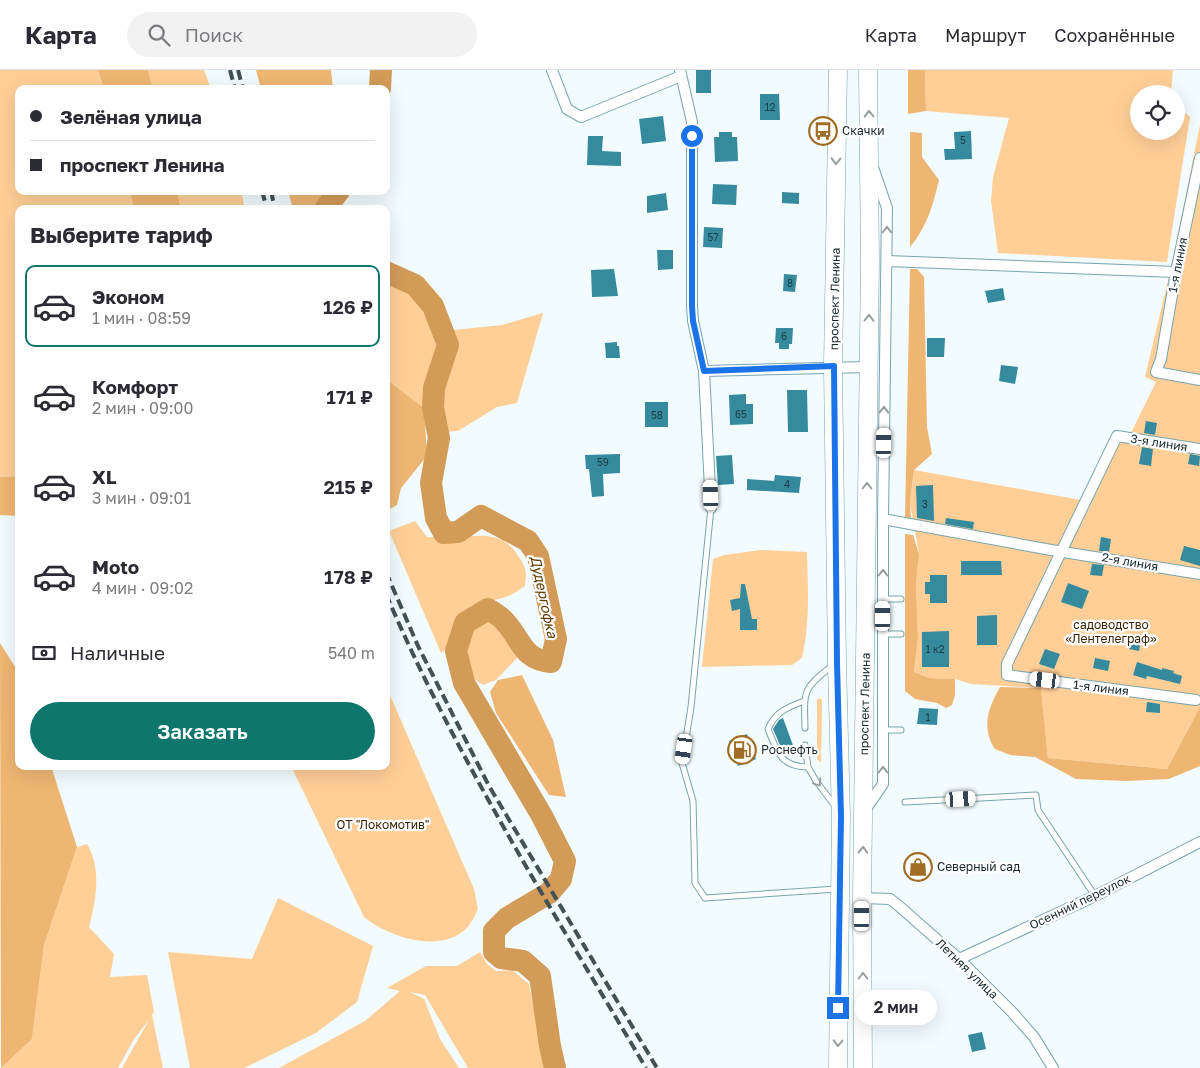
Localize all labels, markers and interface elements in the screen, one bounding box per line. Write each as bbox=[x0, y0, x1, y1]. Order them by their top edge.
search box bbox=[127, 12, 477, 57]
text: Карта bbox=[25, 20, 97, 49]
icon: search bbox=[145, 21, 173, 49]
text: Поиск bbox=[185, 23, 243, 46]
text: Карта bbox=[865, 24, 917, 46]
text: Маршрут bbox=[945, 24, 1026, 46]
text: Сохранённые bbox=[1054, 24, 1175, 46]
map controls bbox=[1130, 85, 1185, 140]
button: locate bbox=[1130, 85, 1185, 140]
house number: 12 bbox=[765, 101, 776, 113]
text: Зелёная улица bbox=[60, 105, 202, 128]
one-way arrow bbox=[864, 110, 874, 118]
bus stop icon: Скачки bbox=[808, 116, 838, 146]
place label: Скачки bbox=[842, 123, 885, 138]
route start bbox=[681, 125, 703, 147]
house number: 5 bbox=[960, 134, 966, 146]
text: проспект Ленина bbox=[60, 153, 225, 176]
one-way arrow bbox=[831, 157, 842, 165]
text: Выберите тариф bbox=[30, 221, 213, 248]
one-way arrow bbox=[882, 226, 892, 234]
house number: 57 bbox=[707, 231, 719, 243]
street label: 1-я линия bbox=[1165, 236, 1190, 294]
street label: проспект Ленина bbox=[826, 248, 843, 350]
house number: 8 bbox=[787, 277, 793, 289]
icon: car bbox=[32, 284, 77, 329]
text: Эконом bbox=[92, 285, 164, 308]
text: 126 ₽ bbox=[323, 295, 373, 318]
text: 1 мин · 08:59 bbox=[92, 308, 191, 328]
one-way arrow bbox=[864, 314, 874, 322]
house number: 6 bbox=[781, 330, 787, 342]
icon: car bbox=[32, 374, 77, 419]
text: Комфорт bbox=[92, 375, 178, 398]
text: 171 ₽ bbox=[326, 385, 373, 408]
text: 2 мин · 09:00 bbox=[92, 398, 193, 418]
one-way arrow bbox=[879, 406, 890, 414]
house number: 65 bbox=[735, 408, 747, 420]
house number: 58 bbox=[651, 409, 663, 421]
car bbox=[876, 428, 891, 458]
street label: 3-я линия bbox=[1130, 431, 1189, 454]
house number: 59 bbox=[597, 456, 609, 468]
icon: car bbox=[32, 464, 77, 509]
text: XL bbox=[92, 465, 117, 488]
text: 215 ₽ bbox=[323, 475, 373, 498]
house number: 4 bbox=[784, 478, 790, 490]
car bbox=[702, 480, 719, 510]
one-way arrow bbox=[862, 482, 872, 490]
text: 3 мин · 09:01 bbox=[92, 488, 191, 508]
house number: 3 bbox=[922, 498, 928, 510]
street label: 2-я линия bbox=[1101, 549, 1160, 574]
water label: Дудергофка bbox=[527, 553, 562, 641]
icon: car bbox=[32, 554, 77, 599]
text: Moto bbox=[92, 555, 139, 578]
text: 178 ₽ bbox=[324, 565, 373, 588]
one-way arrow bbox=[878, 569, 888, 576]
text: 4 мин · 09:02 bbox=[92, 578, 193, 598]
car bbox=[875, 601, 890, 631]
park label: садоводство «Лентелеграф» bbox=[1065, 617, 1157, 646]
icon: cash bbox=[30, 639, 58, 667]
text: Наличные bbox=[70, 641, 165, 664]
text: 540 m bbox=[328, 643, 375, 663]
house number: 1 к2 bbox=[926, 643, 945, 655]
street label: проспект Ленина bbox=[856, 653, 873, 755]
car bbox=[1029, 671, 1060, 689]
street label: 1-я линия bbox=[1072, 677, 1130, 698]
button: Заказать bbox=[30, 702, 375, 760]
house number: 1 bbox=[926, 711, 931, 723]
car bbox=[674, 733, 693, 765]
fuel station icon: Роснефть bbox=[727, 735, 757, 765]
place label: Роснефть bbox=[761, 742, 818, 757]
one-way arrow bbox=[878, 766, 888, 774]
one-way arrow bbox=[812, 777, 821, 787]
car bbox=[945, 791, 976, 807]
park label: ОТ "Локомотив" bbox=[337, 817, 429, 832]
one-way arrow bbox=[858, 845, 868, 853]
shop icon: Северный сад bbox=[903, 852, 933, 882]
place label: Северный сад bbox=[937, 859, 1020, 874]
street label: Осенний переулок bbox=[1027, 871, 1133, 933]
car bbox=[854, 901, 869, 931]
street label: Летняя улица bbox=[933, 935, 1001, 1002]
one-way arrow bbox=[858, 972, 868, 980]
callout: 2 мин bbox=[856, 990, 938, 1026]
route end bbox=[827, 997, 849, 1019]
text: 2 мин bbox=[874, 997, 918, 1017]
one-way arrow bbox=[833, 1040, 843, 1047]

